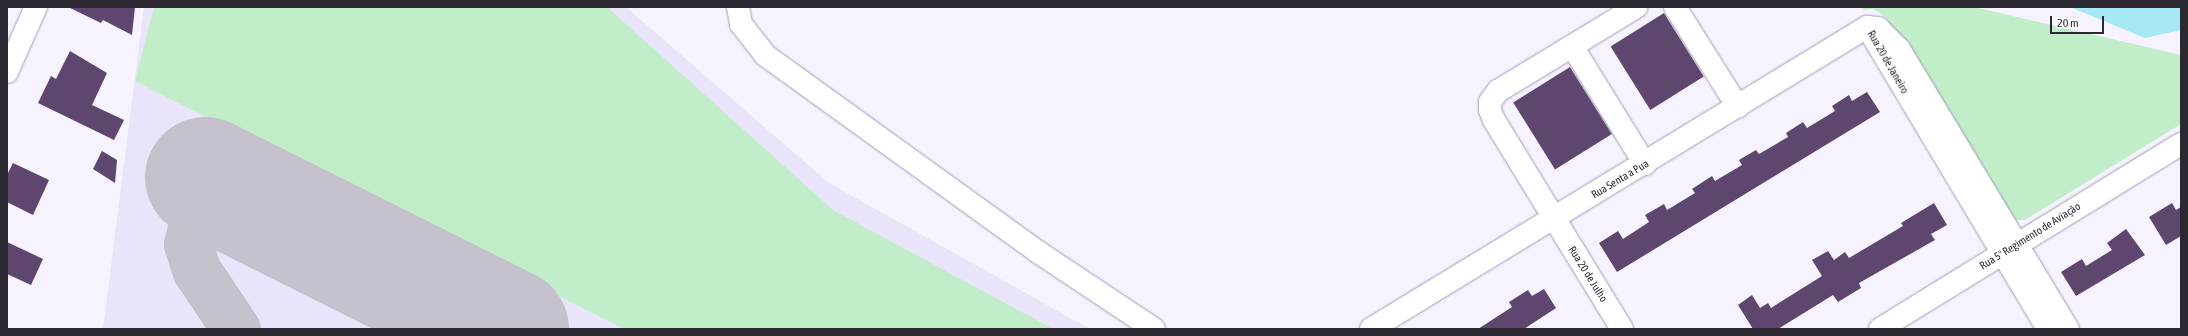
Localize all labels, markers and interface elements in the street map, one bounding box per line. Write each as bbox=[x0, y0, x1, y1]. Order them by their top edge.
scale bar bbox=[2052, 8, 2106, 34]
text: 20 m bbox=[2057, 16, 2079, 30]
street label: Rua 20 de Janeiro bbox=[1865, 28, 1911, 96]
street label: Rua Senta a Pua bbox=[1589, 157, 1651, 201]
street label: Rua 5º Regimento de Aviação bbox=[1977, 200, 2083, 272]
street label: Rua 20 de Julho bbox=[1566, 244, 1610, 304]

